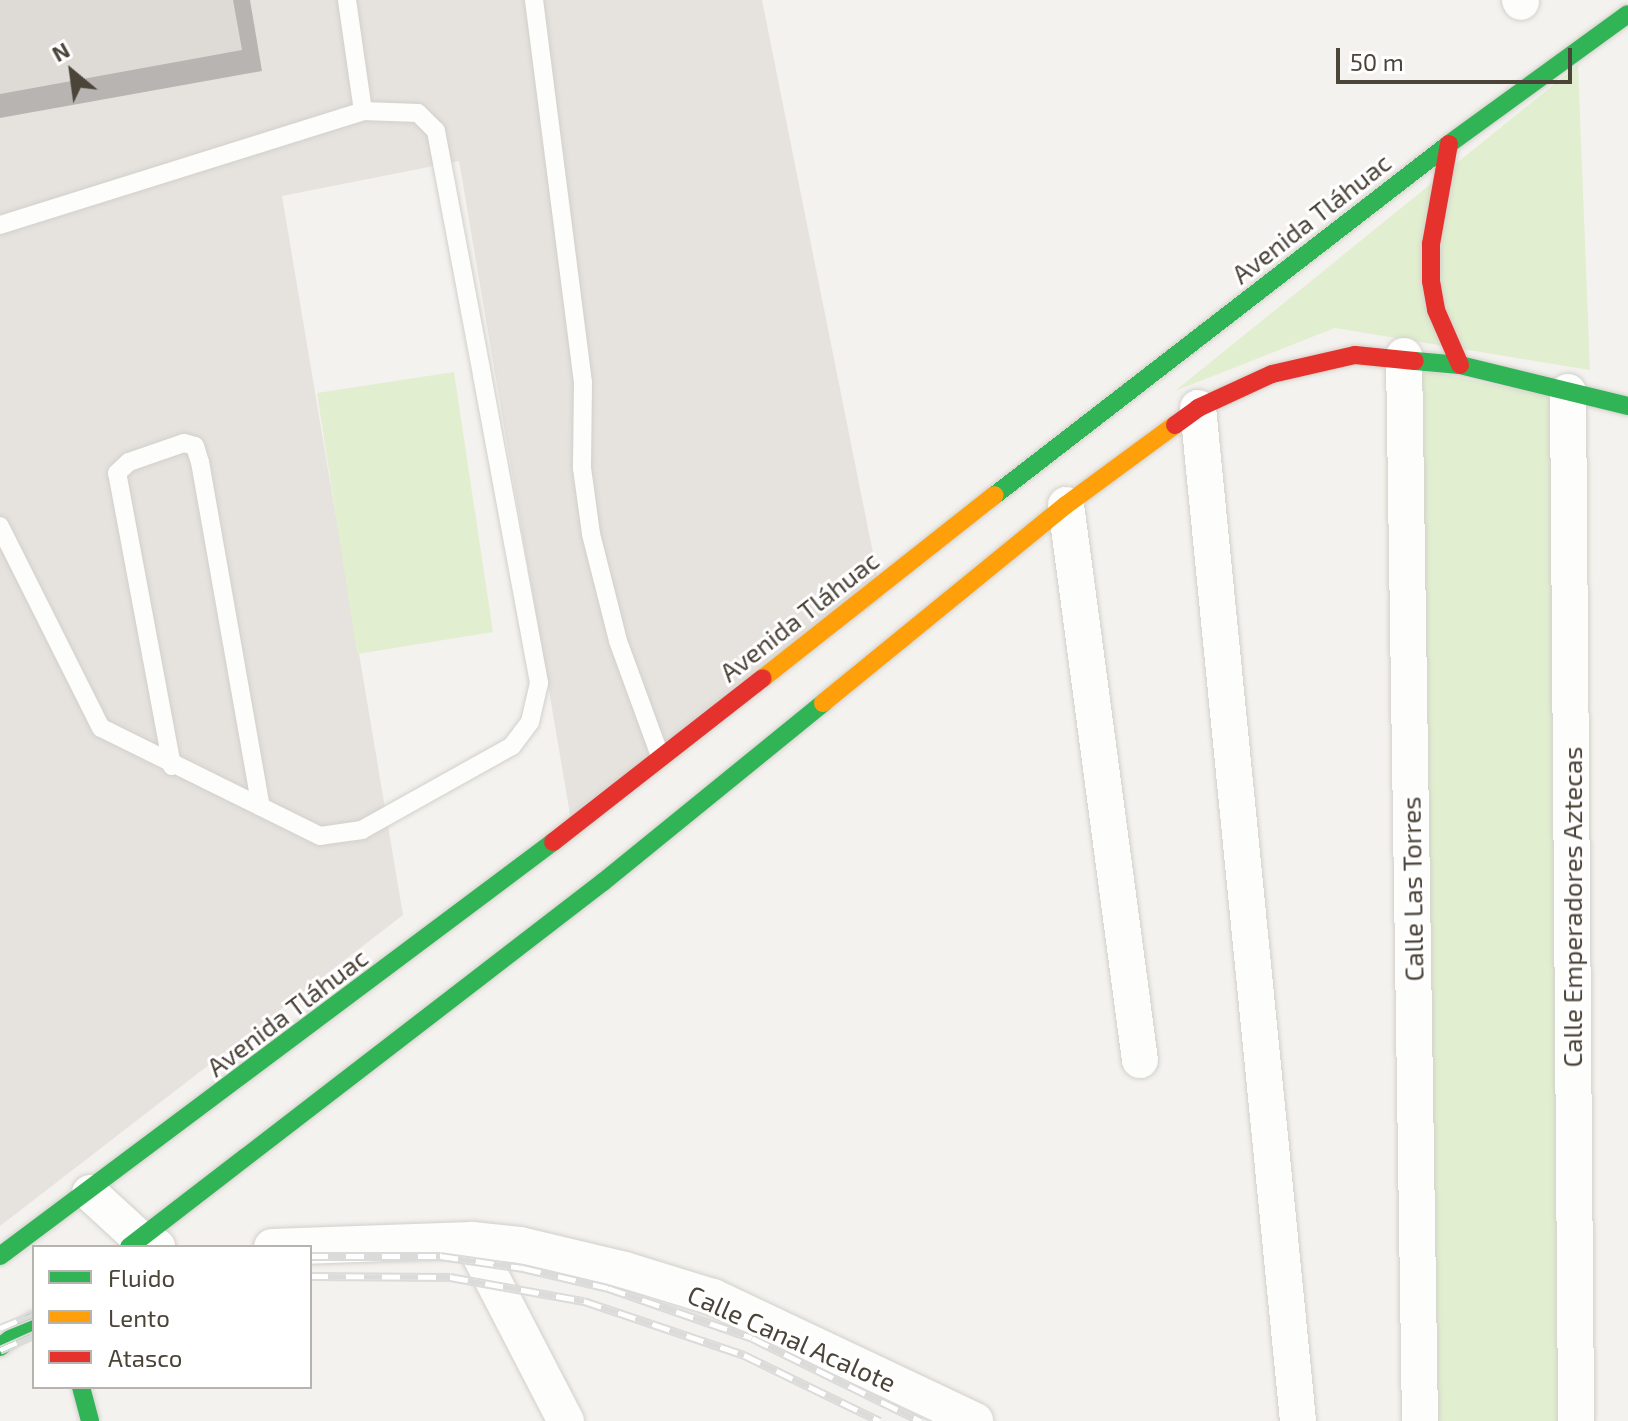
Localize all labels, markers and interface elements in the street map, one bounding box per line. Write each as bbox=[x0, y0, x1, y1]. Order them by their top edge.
north arrow bbox=[32, 32, 112, 112]
scale bar bbox=[1340, 32, 1576, 82]
text: N bbox=[47, 36, 74, 66]
text: 50 m bbox=[1350, 47, 1404, 76]
street label: Avenida Tláhuac bbox=[1225, 146, 1397, 290]
street label: Avenida Tláhuac bbox=[713, 544, 885, 688]
street label: Calle Emperadores Aztecas bbox=[1556, 746, 1588, 1068]
street label: Calle Las Torres bbox=[1395, 796, 1429, 982]
street label: Avenida Tláhuac bbox=[200, 941, 374, 1083]
legend bbox=[32, 1245, 312, 1389]
text: Fluido bbox=[108, 1263, 175, 1292]
street label: Calle Canal Acalote bbox=[683, 1278, 901, 1398]
text: Lento bbox=[108, 1303, 170, 1332]
text: Atasco bbox=[108, 1343, 182, 1372]

